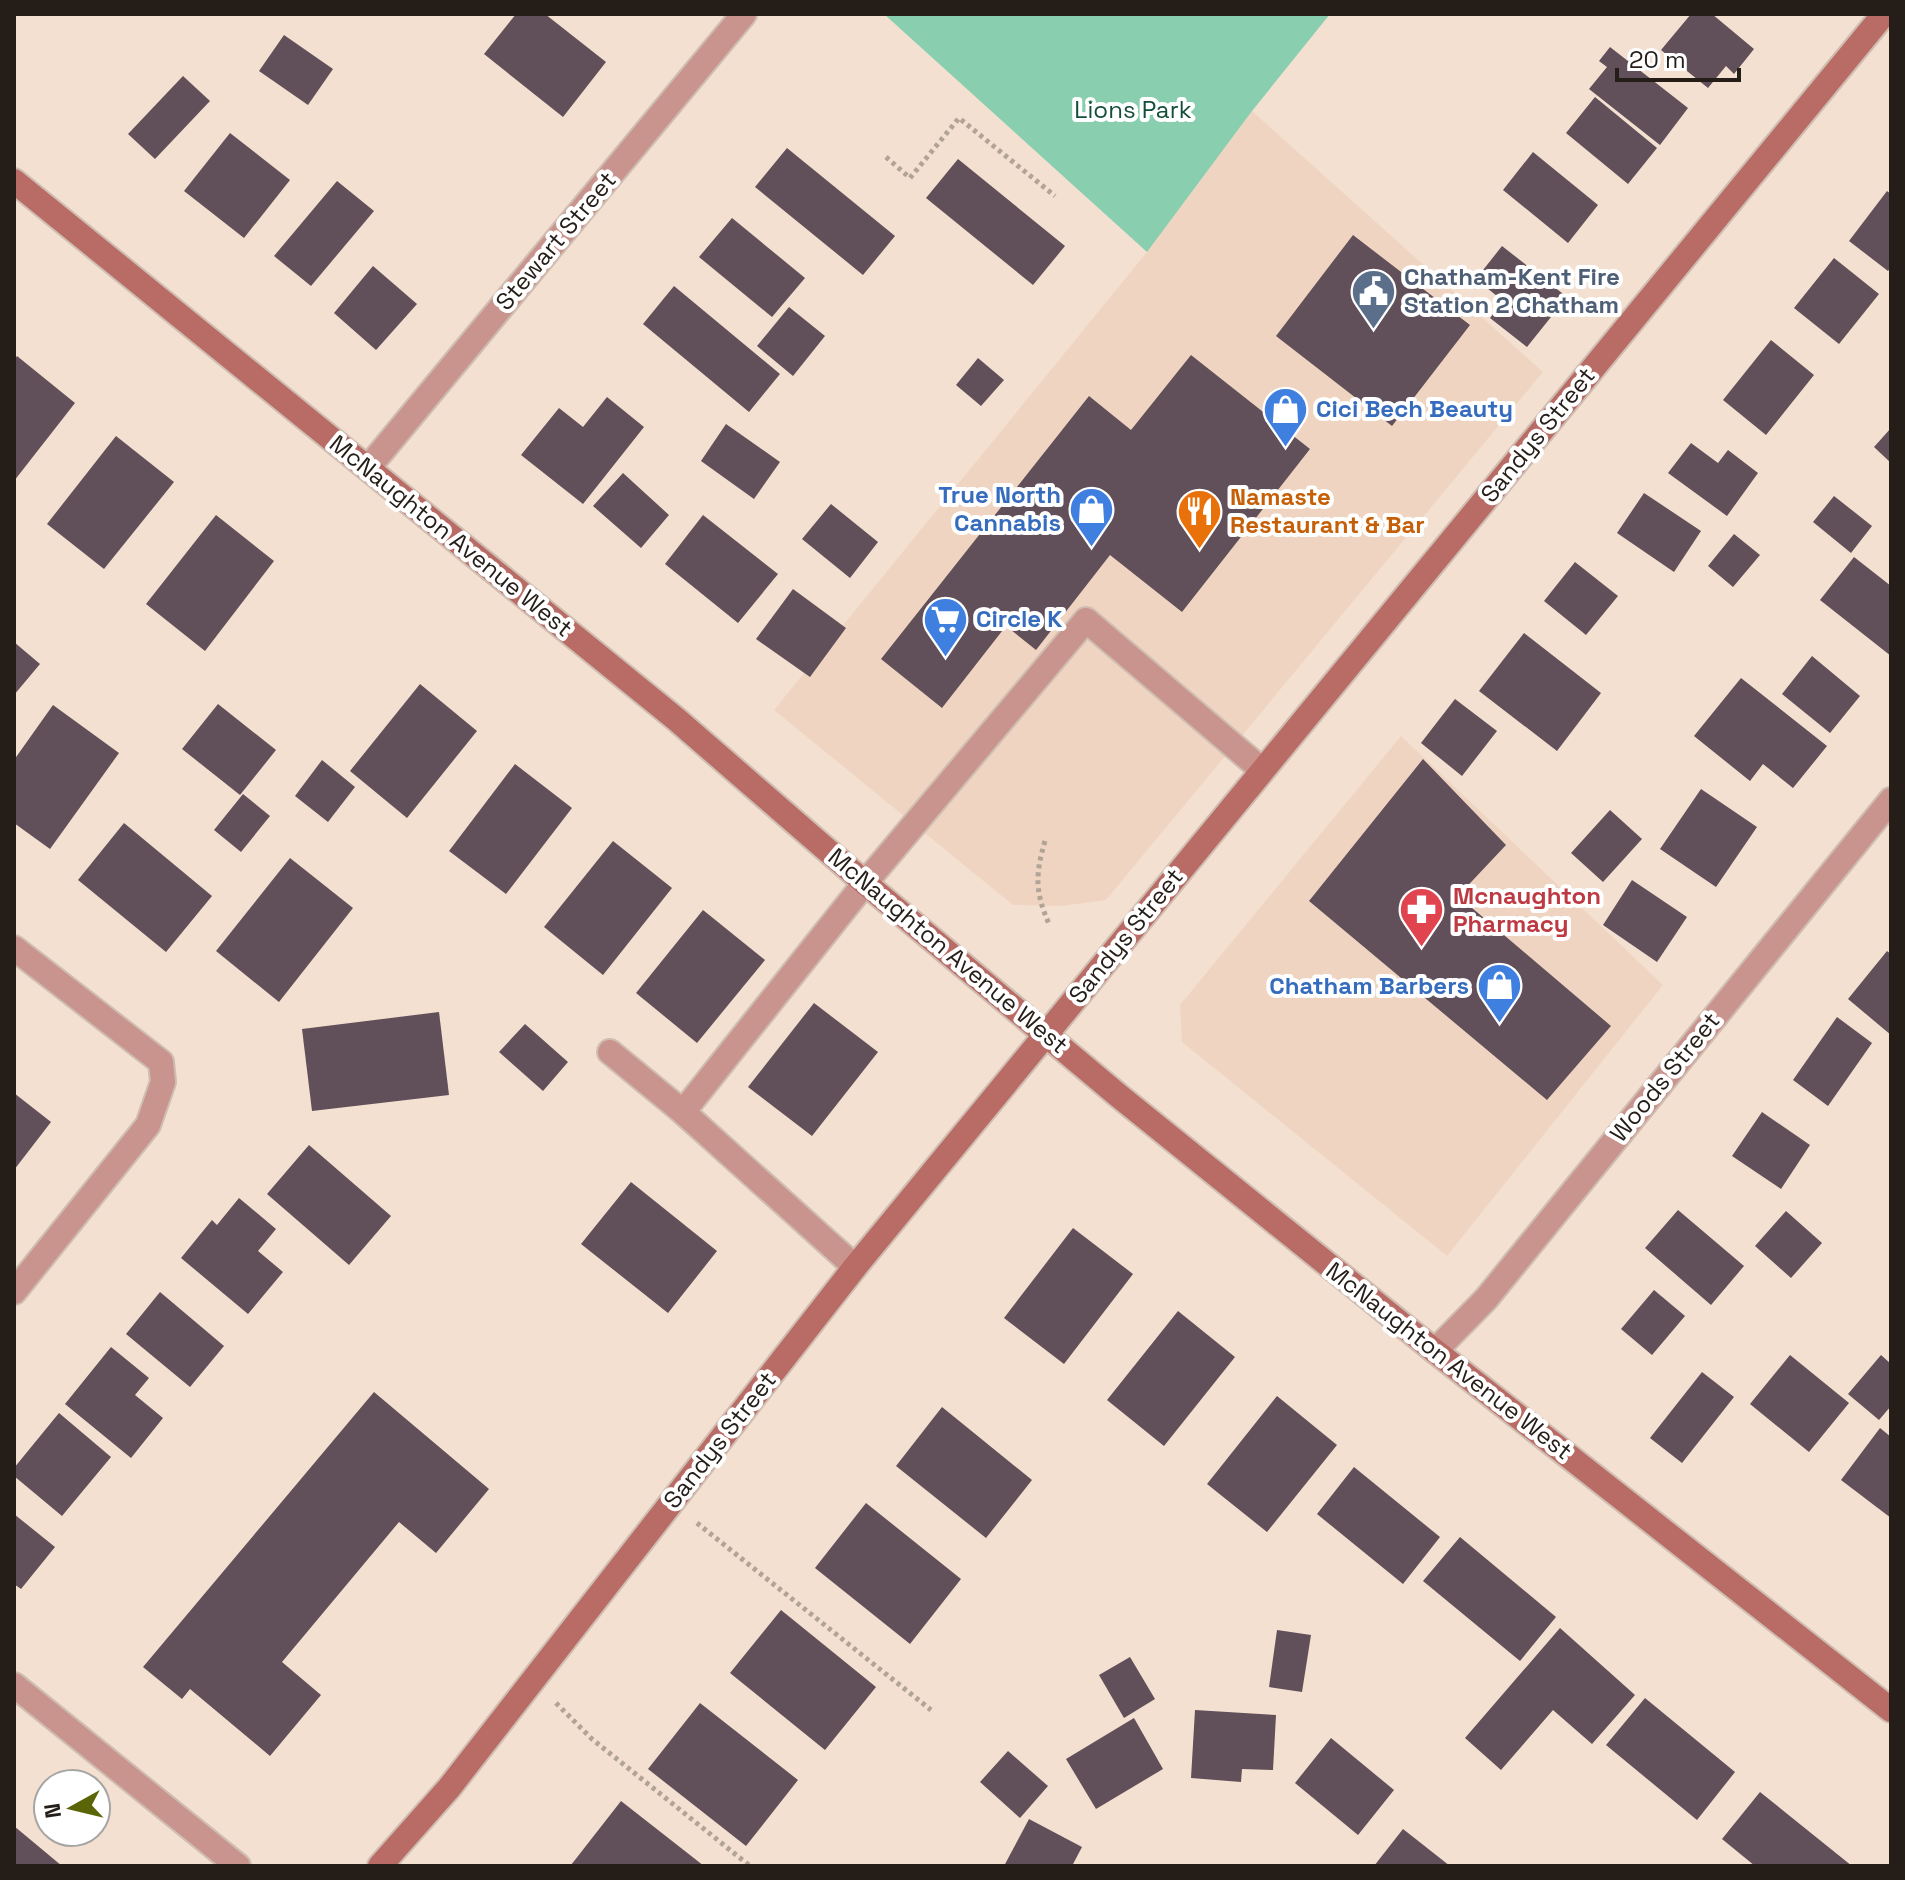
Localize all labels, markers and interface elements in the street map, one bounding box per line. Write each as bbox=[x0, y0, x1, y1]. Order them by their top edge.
scale bar bbox=[1617, 32, 1739, 82]
text: 20 m bbox=[1629, 44, 1686, 75]
park label: Lions Park bbox=[1074, 94, 1192, 125]
street label: Stewart Street bbox=[489, 165, 623, 316]
place label: Chatham-Kent Fire Station 2 Chatham bbox=[1404, 261, 1620, 320]
public building icon: Chatham-Kent Fire Station 2 Chatham bbox=[1349, 267, 1397, 330]
street label: Sandys Street bbox=[1473, 361, 1602, 509]
shop icon: Cici Bech Beauty bbox=[1261, 385, 1309, 448]
place label: Cici Bech Beauty bbox=[1316, 393, 1513, 424]
street label: McNaughton Avenue West bbox=[323, 428, 579, 643]
place label: True North Cannabis bbox=[938, 479, 1061, 538]
place label: Namaste Restaurant & Bar bbox=[1230, 481, 1425, 540]
shop icon: True North Cannabis bbox=[1068, 485, 1116, 548]
restaurant icon: Namaste Restaurant & Bar bbox=[1175, 487, 1223, 550]
supermarket icon: Circle K bbox=[921, 595, 969, 658]
place label: Circle K bbox=[976, 603, 1062, 634]
street label: McNaughton Avenue West bbox=[822, 841, 1075, 1060]
street label: Sandys Street bbox=[1061, 862, 1190, 1010]
place label: Mcnaughton Pharmacy bbox=[1453, 880, 1601, 939]
pharmacy icon: Mcnaughton Pharmacy bbox=[1398, 886, 1446, 949]
shop icon: Chatham Barbers bbox=[1476, 962, 1524, 1025]
place label: Chatham Barbers bbox=[1269, 970, 1469, 1001]
street label: Woods Street bbox=[1603, 1006, 1726, 1148]
street label: McNaughton Avenue West bbox=[1320, 1255, 1579, 1466]
street label: Sandys Street bbox=[656, 1365, 783, 1514]
north arrow bbox=[32, 1768, 112, 1848]
text: N bbox=[37, 1802, 67, 1820]

